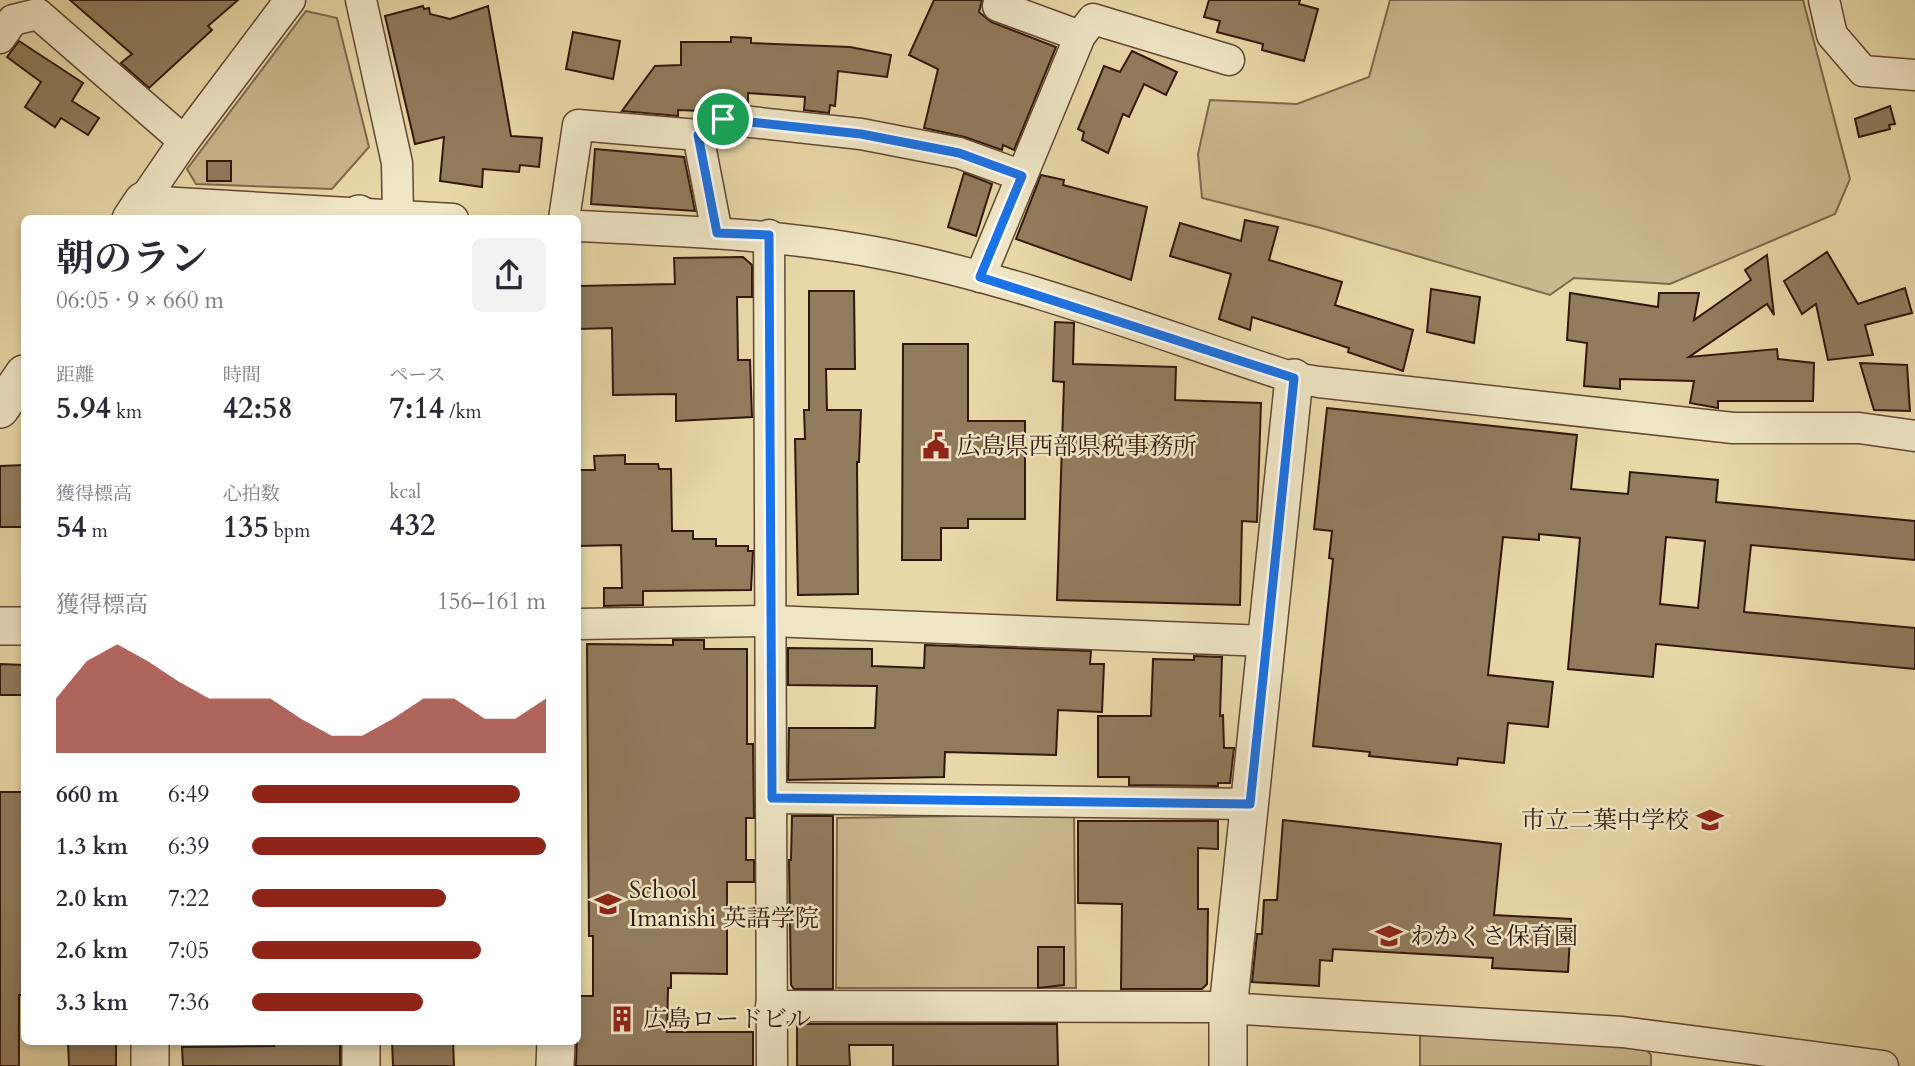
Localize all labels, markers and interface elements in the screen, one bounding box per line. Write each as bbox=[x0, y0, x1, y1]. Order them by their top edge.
pin bbox=[693, 89, 753, 149]
icon: arrive bbox=[704, 100, 742, 138]
text: 朝のラン bbox=[56, 233, 208, 285]
button: share bbox=[472, 238, 546, 312]
text: 06:05 · 9 × 660 m bbox=[56, 285, 224, 316]
text: 距離 bbox=[56, 362, 94, 388]
text: 時間 bbox=[223, 362, 261, 388]
text: ペース bbox=[389, 362, 445, 388]
text: 5.94 bbox=[56, 388, 111, 429]
text: 42:58 bbox=[223, 388, 293, 429]
text: 7:14 bbox=[389, 388, 444, 429]
text: km bbox=[111, 399, 142, 425]
text: /km bbox=[444, 399, 482, 425]
place label: 広島県西部県税事務所 bbox=[957, 430, 1197, 463]
public building icon: 広島県西部県税事務所 bbox=[921, 431, 951, 461]
text: kcal bbox=[389, 479, 421, 505]
text: 獲得標高 bbox=[56, 481, 132, 507]
text: 心拍数 bbox=[223, 481, 280, 507]
text: 432 bbox=[389, 505, 435, 546]
text: 54 bbox=[56, 507, 87, 548]
text: 135 bbox=[223, 507, 269, 548]
text: m bbox=[87, 518, 108, 544]
text: bpm bbox=[269, 518, 310, 544]
text: 156–161 m bbox=[437, 586, 546, 617]
text: 獲得標高 bbox=[56, 589, 148, 620]
text: 660 m bbox=[56, 779, 119, 810]
text: 6:49 bbox=[168, 779, 209, 810]
place label: 市立二葉中学校 bbox=[1521, 804, 1689, 837]
school or university icon: 市立二葉中学校 bbox=[1695, 805, 1725, 835]
text: 1.3 km bbox=[56, 831, 128, 862]
text: 6:39 bbox=[168, 831, 209, 862]
place label: School Imanishi 英語学院 bbox=[629, 874, 819, 935]
text: 2.0 km bbox=[56, 883, 128, 914]
text: 7:22 bbox=[168, 883, 209, 914]
school or university icon: School Imanishi 英語学院 bbox=[593, 889, 623, 919]
place label: わかくさ保育園 bbox=[1410, 920, 1578, 953]
school or university icon: わかくさ保育園 bbox=[1374, 921, 1404, 951]
text: 2.6 km bbox=[56, 935, 128, 966]
text: 7:05 bbox=[168, 935, 209, 966]
text: 3.3 km bbox=[56, 987, 128, 1018]
text: 7:36 bbox=[168, 987, 209, 1018]
place label: 広島ロードビル bbox=[643, 1003, 811, 1036]
building icon: 広島ロードビル bbox=[607, 1004, 637, 1034]

